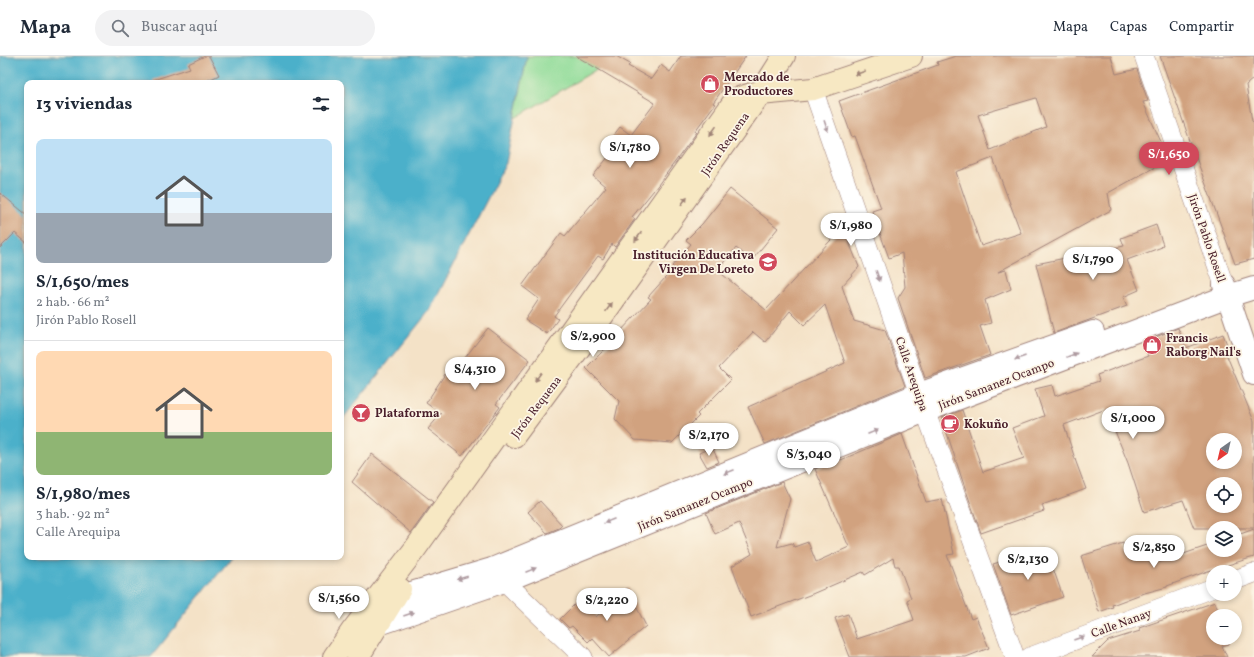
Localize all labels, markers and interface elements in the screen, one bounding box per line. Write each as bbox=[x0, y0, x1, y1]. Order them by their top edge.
search box bbox=[95, 10, 375, 46]
text: Mapa bbox=[20, 15, 71, 41]
icon: search bbox=[109, 17, 131, 39]
text: Buscar aquí bbox=[141, 17, 217, 38]
text: Mapa bbox=[1053, 18, 1088, 37]
text: Capas bbox=[1110, 18, 1147, 37]
text: Compartir bbox=[1169, 18, 1234, 37]
place label: Mercado de Productores bbox=[724, 70, 794, 100]
one-way arrow bbox=[854, 71, 866, 77]
shop icon: Mercado de Productores bbox=[699, 73, 721, 95]
text: 13 viviendas bbox=[36, 93, 132, 116]
icon: filters bbox=[310, 93, 332, 115]
street label: Jirón Requena bbox=[698, 110, 754, 180]
one-way arrow bbox=[823, 121, 829, 133]
one-way arrow bbox=[709, 125, 717, 136]
pin: S/1,780 bbox=[593, 135, 667, 169]
text: S/1,780 bbox=[609, 139, 651, 157]
pin: S/1,650 bbox=[1132, 142, 1206, 176]
text: S/1,650 bbox=[1148, 146, 1190, 164]
icon: home bbox=[148, 165, 220, 237]
street label: Jirón Pablo Rosell bbox=[1183, 192, 1229, 285]
one-way arrow bbox=[680, 196, 688, 207]
pin: S/1,980 bbox=[814, 213, 888, 247]
text: S/1,980 bbox=[830, 217, 872, 235]
one-way arrow bbox=[634, 231, 642, 242]
pin: S/1,790 bbox=[1056, 247, 1130, 281]
place label: Institución Educativa Virgen De Loreto bbox=[633, 248, 754, 278]
school or university icon: Institución Educativa Virgen De Loreto bbox=[757, 251, 779, 273]
text: S/1,790 bbox=[1072, 251, 1114, 269]
one-way arrow bbox=[875, 270, 881, 282]
text: S/1,650/mes bbox=[36, 271, 129, 294]
text: 2 hab. · 66 m² bbox=[36, 294, 110, 312]
one-way arrow bbox=[605, 302, 613, 313]
text: Jirón Pablo Rosell bbox=[36, 312, 136, 330]
pin: S/2,900 bbox=[556, 324, 630, 358]
text: S/2,900 bbox=[570, 328, 616, 346]
place label: Francis Raborg Nail's bbox=[1166, 331, 1241, 361]
shop icon: Francis Raborg Nail's bbox=[1141, 334, 1163, 356]
street label: Calle Arequipa bbox=[891, 335, 931, 414]
one-way arrow bbox=[1067, 352, 1079, 358]
street label: Jirón Samanez Ocampo bbox=[936, 355, 1057, 414]
one-way arrow bbox=[1013, 355, 1025, 361]
pin: S/4,310 bbox=[438, 357, 512, 391]
text: S/4,310 bbox=[454, 361, 496, 379]
one-way arrow bbox=[534, 371, 542, 382]
street label: Jirón Requena bbox=[508, 373, 566, 442]
icon: home bbox=[148, 377, 220, 449]
bar icon: Plataforma bbox=[350, 402, 372, 424]
place label: Plataforma bbox=[375, 406, 440, 422]
pin: S/1,000 bbox=[1096, 406, 1170, 440]
text: S/1,000 bbox=[1111, 410, 1155, 428]
cafe icon: Kokuño bbox=[939, 413, 961, 435]
place label: Kokuño bbox=[964, 417, 1008, 433]
pin: S/2,170 bbox=[672, 423, 746, 457]
text: S/2,170 bbox=[689, 427, 729, 445]
one-way arrow bbox=[867, 429, 879, 435]
north arrow bbox=[1206, 433, 1242, 469]
map controls bbox=[1206, 433, 1242, 645]
pin: S/3,040 bbox=[772, 442, 846, 476]
text: S/3,040 bbox=[786, 446, 832, 464]
one-way arrow bbox=[723, 469, 735, 475]
street label: Jirón Samanez Ocampo bbox=[635, 474, 755, 535]
button: locate bbox=[1206, 477, 1242, 513]
text: S/1,980/mes bbox=[36, 483, 130, 506]
text: 3 hab. · 92 m² bbox=[36, 506, 110, 524]
one-way arrow bbox=[603, 518, 615, 525]
button: layers bbox=[1206, 521, 1242, 557]
text: Calle Arequipa bbox=[36, 524, 121, 542]
pin: S/2,850 bbox=[1117, 535, 1191, 569]
text: S/2,850 bbox=[1133, 539, 1175, 557]
pin: S/2,130 bbox=[991, 547, 1065, 581]
text: S/2,130 bbox=[1007, 551, 1049, 569]
button: + bbox=[1206, 565, 1242, 601]
one-way arrow bbox=[526, 566, 538, 572]
one-way arrow bbox=[455, 575, 467, 581]
pin: S/1,560 bbox=[302, 586, 376, 620]
pin: S/2,220 bbox=[570, 588, 644, 622]
text: S/1,560 bbox=[318, 590, 360, 608]
text: S/2,220 bbox=[585, 592, 629, 610]
street label: Calle Nanay bbox=[1089, 605, 1154, 642]
button: − bbox=[1206, 609, 1242, 645]
one-way arrow bbox=[403, 611, 415, 617]
one-way arrow bbox=[1074, 635, 1086, 641]

